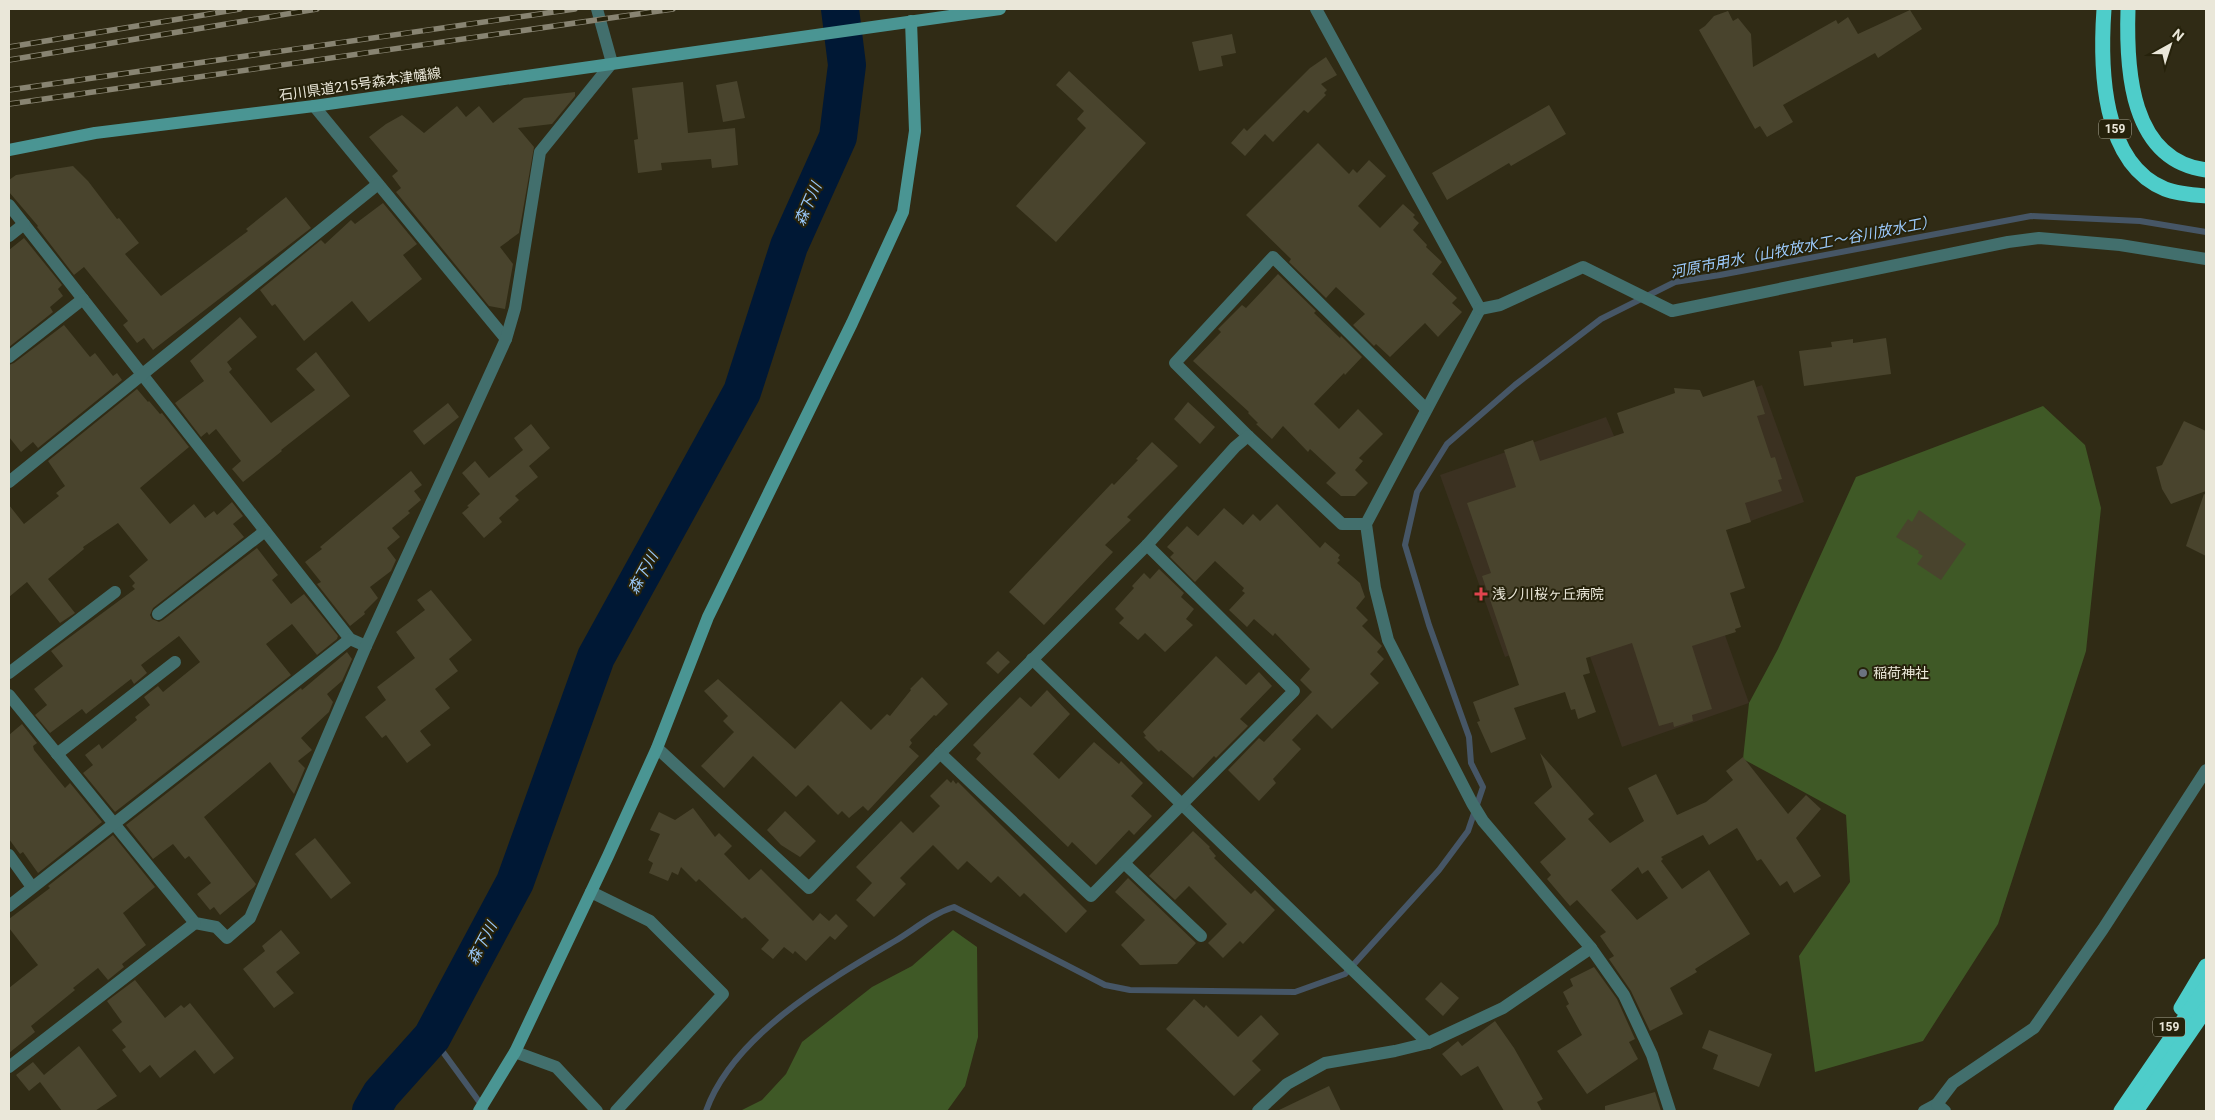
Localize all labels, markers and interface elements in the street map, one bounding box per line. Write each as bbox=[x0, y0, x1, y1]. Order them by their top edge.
north arrow bbox=[2145, 20, 2195, 70]
text: N bbox=[2169, 26, 2187, 44]
street label: 石川県道215号森本津幡線 bbox=[278, 65, 442, 103]
road number: 159 bbox=[2099, 120, 2131, 138]
water label: 森下川 bbox=[791, 178, 826, 228]
water label: 河原市用水（山牧放水工～谷川放水工） bbox=[1669, 212, 1937, 282]
water label: 森下川 bbox=[624, 547, 663, 597]
place label: 浅ノ川桜ヶ丘病院 bbox=[1492, 586, 1604, 602]
marker: 浅ノ川桜ヶ丘病院 bbox=[1474, 587, 1488, 601]
place label: 稲荷神社 bbox=[1873, 665, 1929, 681]
marker: 稲荷神社 bbox=[1857, 667, 1869, 679]
water label: 森下川 bbox=[463, 917, 501, 967]
road number: 159 bbox=[2153, 1018, 2185, 1036]

